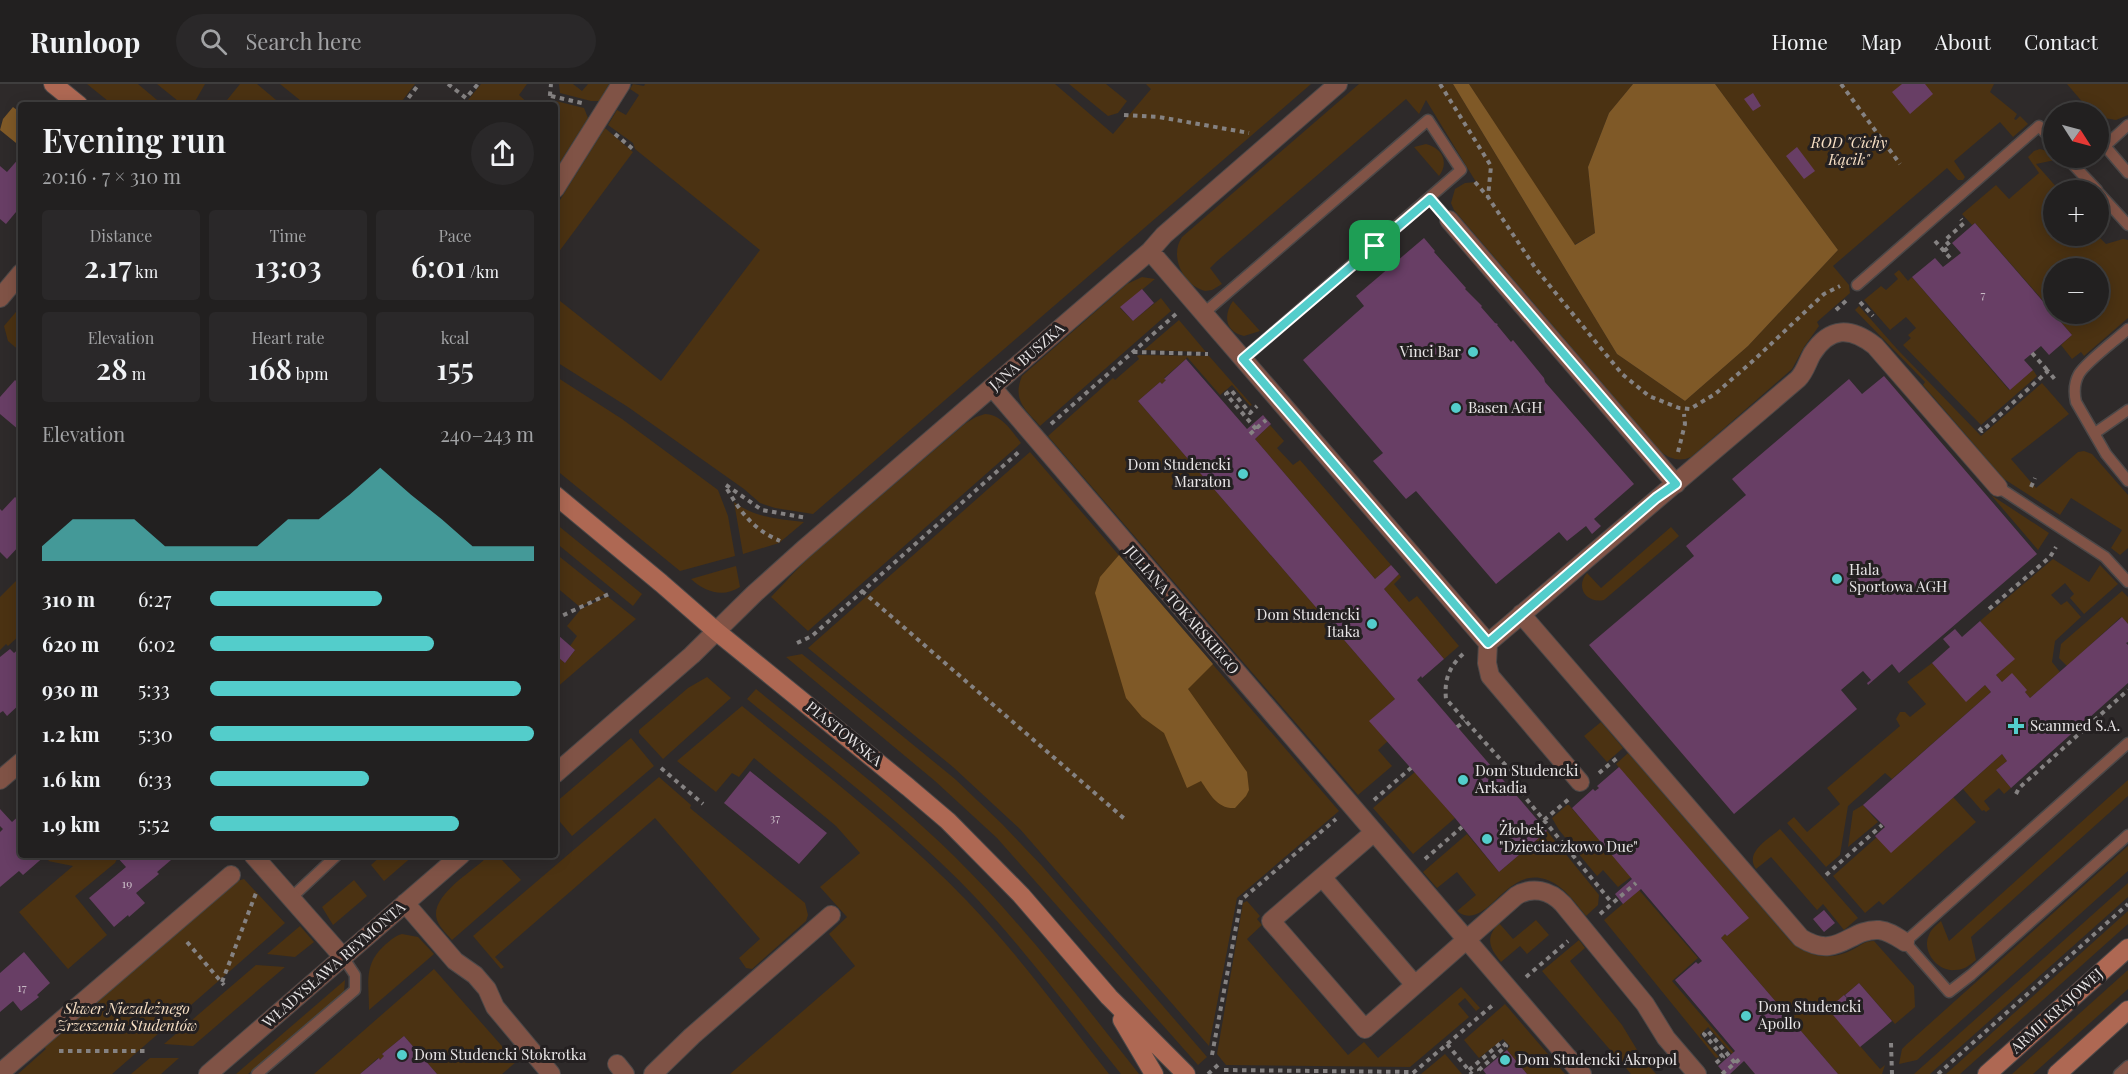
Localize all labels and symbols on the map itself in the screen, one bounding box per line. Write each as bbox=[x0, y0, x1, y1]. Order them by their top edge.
north arrow bbox=[2043, 102, 2109, 168]
park label: ROD "Cichy Kącik" bbox=[1810, 132, 1887, 169]
pin bbox=[1349, 220, 1400, 271]
house number: 7 bbox=[1981, 286, 1986, 302]
street label: JANA BUSZKA bbox=[984, 318, 1069, 395]
place label: Vinci Bar bbox=[1399, 341, 1461, 361]
marker: Vinci Bar bbox=[1466, 345, 1480, 359]
place label: Basen AGH bbox=[1468, 397, 1543, 417]
marker: Basen AGH bbox=[1449, 401, 1463, 415]
place label: Dom Studencki Maraton bbox=[1128, 454, 1232, 491]
marker: Dom Studencki Maraton bbox=[1236, 467, 1250, 481]
street label: JULIANA TOKARSKIEGO bbox=[1121, 540, 1244, 678]
place label: Hala Sportowa AGH bbox=[1849, 559, 1947, 596]
marker: Hala Sportowa AGH bbox=[1830, 572, 1844, 586]
place label: Dom Studencki Itaka bbox=[1257, 604, 1361, 641]
marker: Dom Studencki Itaka bbox=[1365, 617, 1379, 631]
street label: PIASTOWSKA bbox=[802, 696, 887, 770]
place label: Scanmed S.A. bbox=[2030, 715, 2120, 735]
marker: Scanmed S.A. bbox=[2007, 717, 2025, 735]
place label: Dom Studencki Arkadia bbox=[1474, 760, 1579, 797]
marker: Dom Studencki Arkadia bbox=[1456, 773, 1470, 787]
house number: 37 bbox=[770, 809, 780, 825]
place label: Żłobek "Dzieciaczkowo Due" bbox=[1499, 819, 1638, 856]
marker: Żłobek "Dzieciaczkowo Due" bbox=[1480, 832, 1494, 846]
house number: 19 bbox=[122, 875, 132, 891]
street label: WŁADYSŁAWA REYMONTA bbox=[257, 896, 409, 1032]
street label: ARMII KRAJOWEJ bbox=[2005, 963, 2107, 1058]
house number: 17 bbox=[17, 979, 27, 995]
place label: Dom Studencki Apollo bbox=[1757, 996, 1862, 1033]
park label: Skwer Niezależnego Zrzeszenia Studentów bbox=[56, 998, 197, 1035]
marker: Dom Studencki Apollo bbox=[1739, 1009, 1753, 1023]
place label: Dom Studencki Stokrotka bbox=[414, 1044, 587, 1064]
marker: Dom Studencki Stokrotka bbox=[395, 1048, 409, 1062]
place label: Dom Studencki Akropol bbox=[1517, 1049, 1677, 1069]
marker: Dom Studencki Akropol bbox=[1498, 1053, 1512, 1067]

